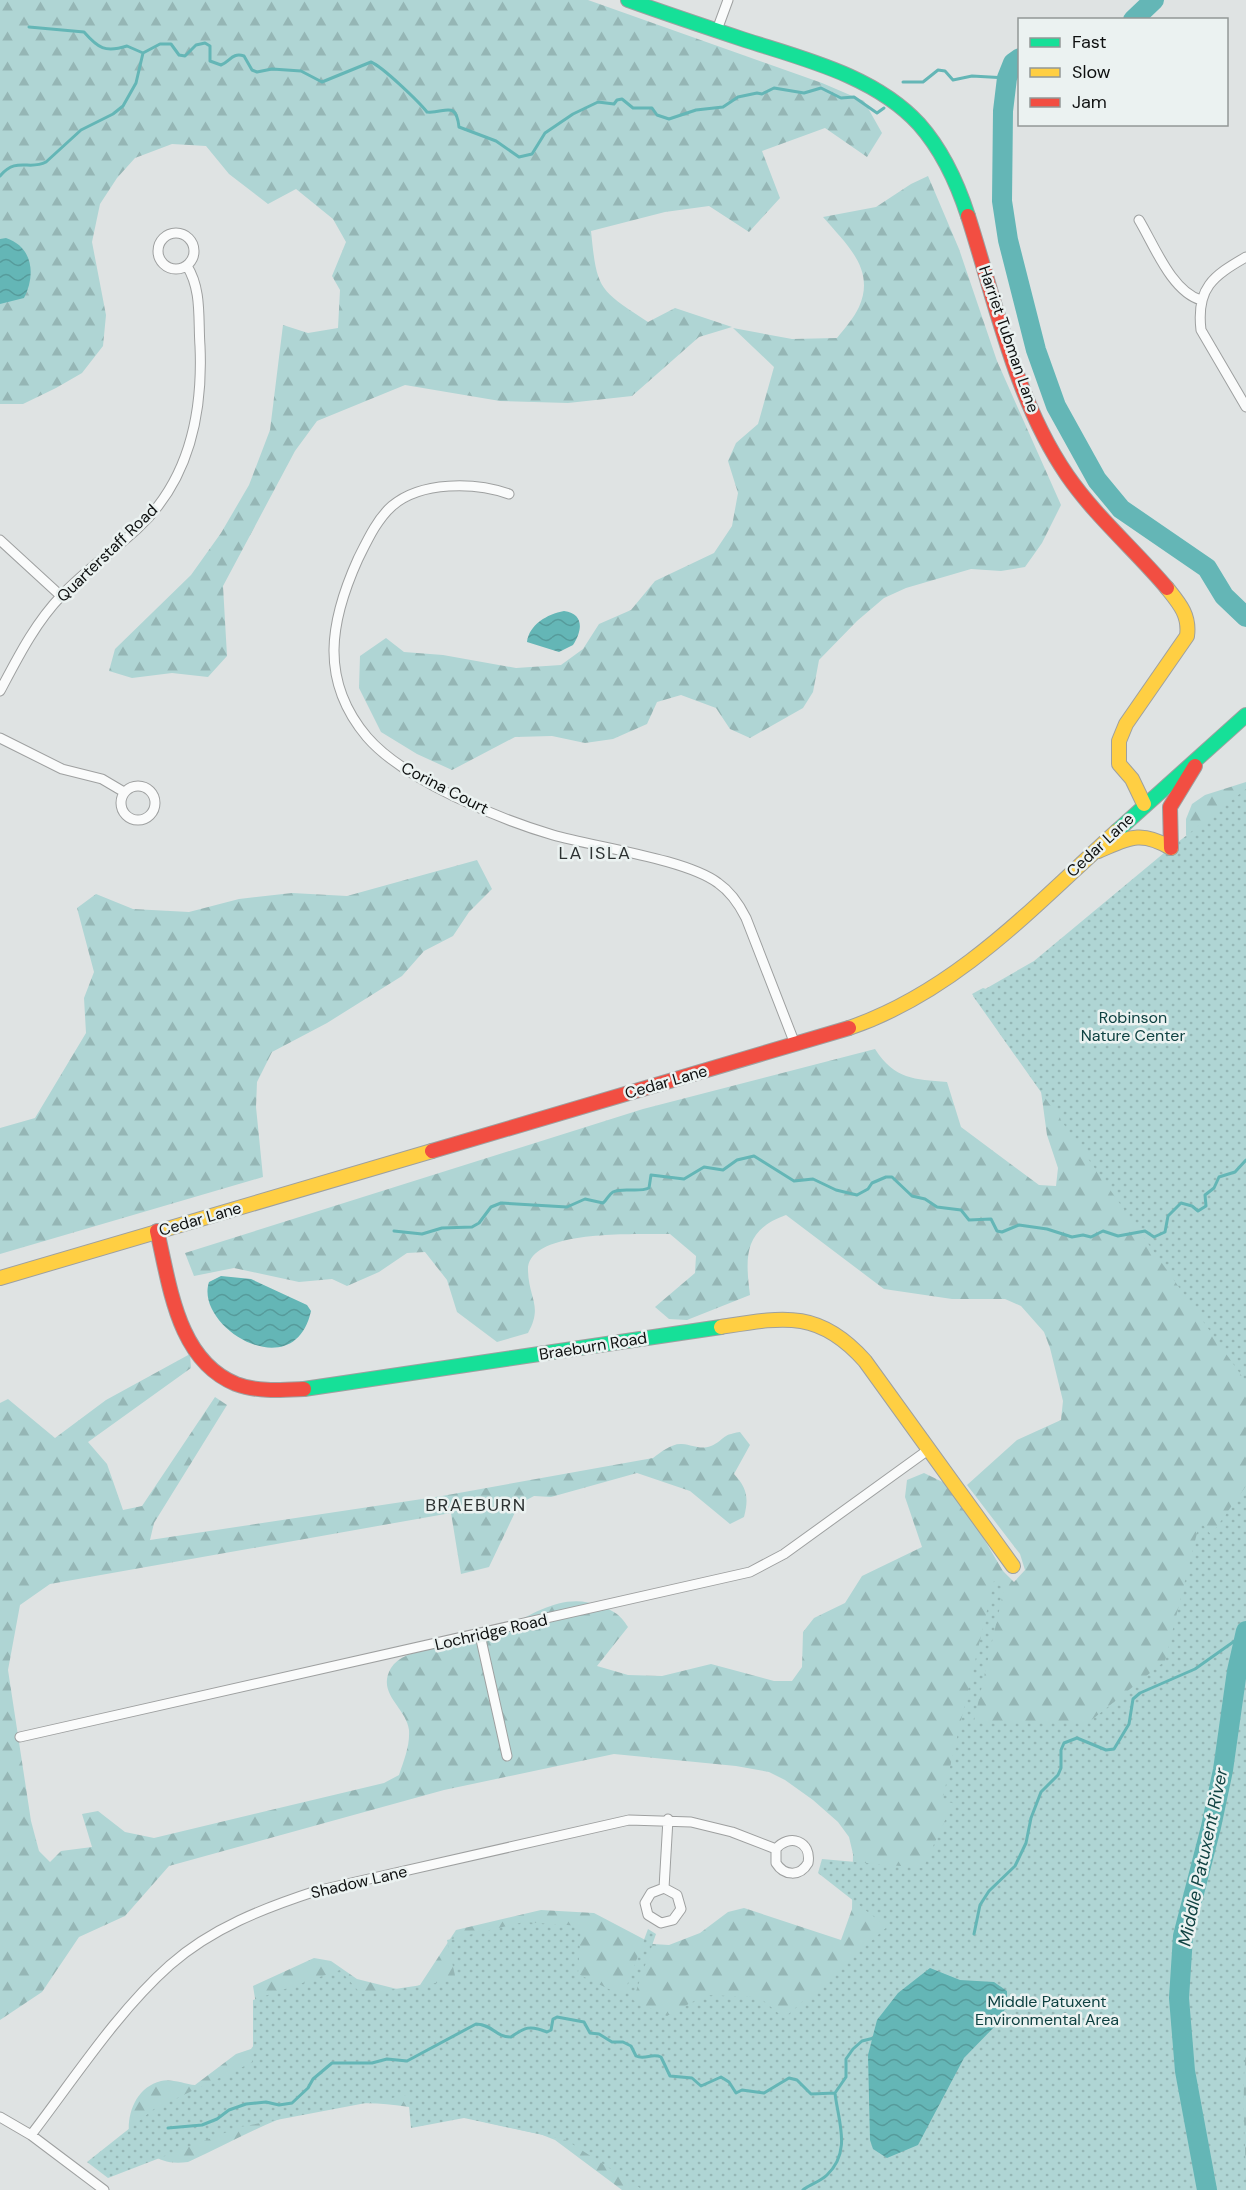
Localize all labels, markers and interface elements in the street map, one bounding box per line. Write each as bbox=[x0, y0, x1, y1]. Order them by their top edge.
legend bbox=[1018, 18, 1228, 126]
text: Fast bbox=[1072, 30, 1107, 54]
text: Slow bbox=[1072, 60, 1111, 84]
text: Jam bbox=[1072, 90, 1107, 114]
street label: Harriet Tubman Lane bbox=[974, 263, 1044, 415]
street label: Quarterstaff Road bbox=[52, 500, 162, 606]
street label: Corina Court bbox=[398, 757, 492, 819]
street label: Cedar Lane bbox=[1062, 808, 1138, 882]
district label: LA ISLA bbox=[559, 841, 631, 865]
park label: Robinson Nature Center bbox=[1081, 1007, 1185, 1046]
street label: Cedar Lane bbox=[622, 1060, 710, 1104]
street label: Cedar Lane bbox=[156, 1197, 244, 1241]
street label: Braeburn Road bbox=[537, 1327, 649, 1365]
district label: BRAEBURN bbox=[425, 1493, 527, 1517]
street label: Lochridge Road bbox=[433, 1609, 549, 1655]
water label: Middle Patuxent River bbox=[1172, 1764, 1234, 1948]
street label: Shadow Lane bbox=[309, 1861, 409, 1903]
park label: Middle Patuxent Environmental Area bbox=[975, 1991, 1119, 2030]

